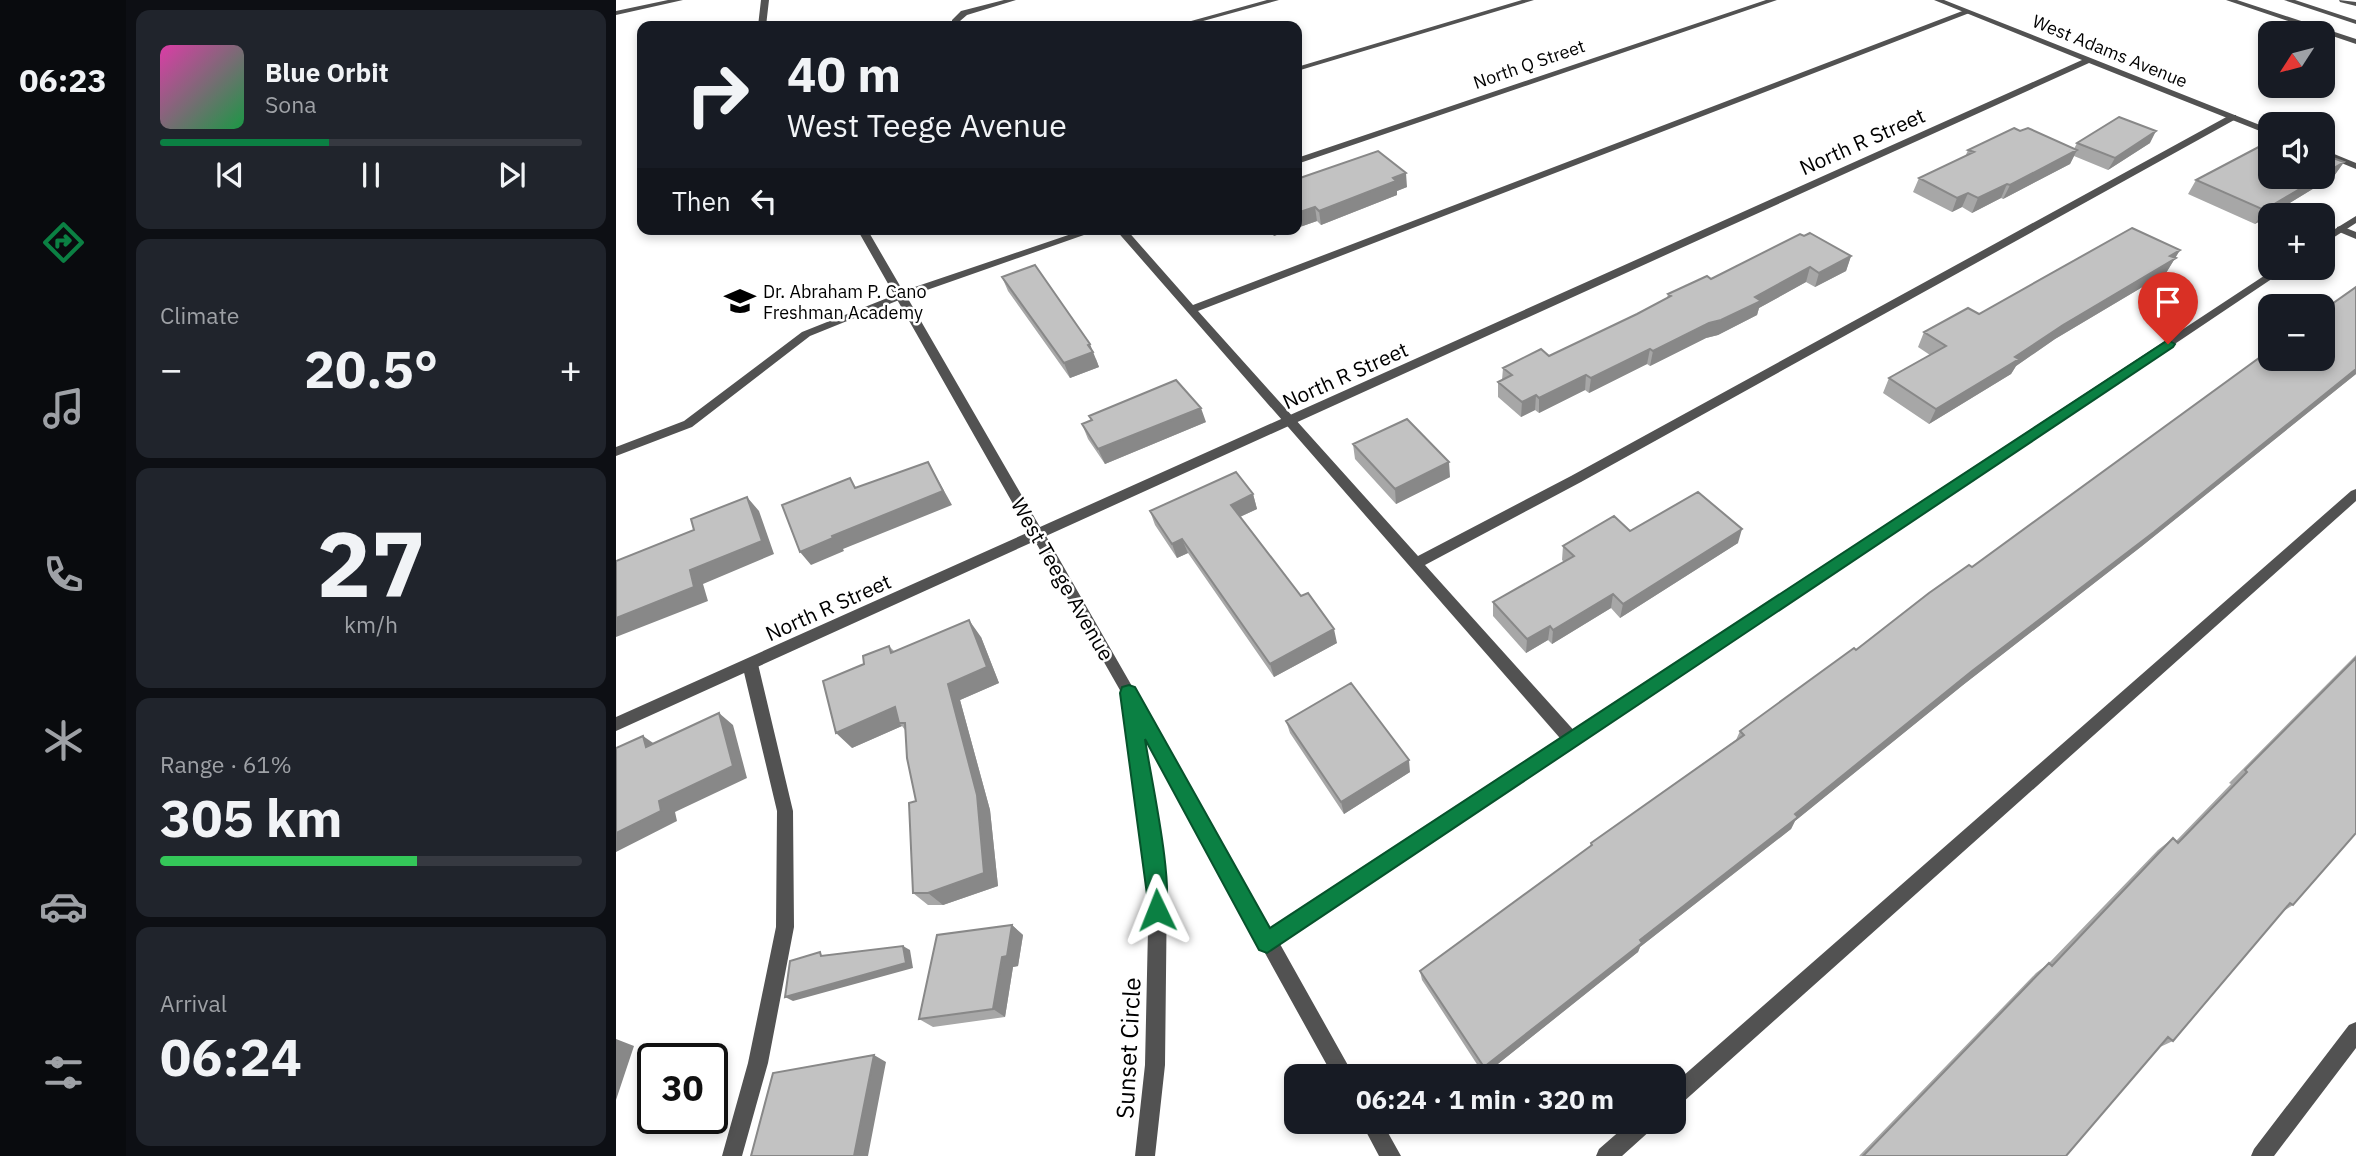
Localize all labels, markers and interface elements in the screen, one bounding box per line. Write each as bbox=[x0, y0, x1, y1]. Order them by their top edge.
street label: West Adams Avenue bbox=[2029, 9, 2191, 93]
north arrow bbox=[2258, 21, 2334, 98]
map controls bbox=[2258, 21, 2335, 371]
street label: North Q Street bbox=[1470, 34, 1588, 94]
text: 40 m bbox=[787, 42, 901, 105]
icon: right bbox=[672, 49, 763, 140]
text: Blue Orbit bbox=[265, 55, 389, 89]
text: 06:23 bbox=[19, 59, 107, 101]
text: Sona bbox=[265, 89, 317, 119]
street label: North R Street bbox=[1795, 101, 1929, 181]
text: West Teege Avenue bbox=[787, 104, 1067, 146]
button: sound bbox=[2258, 112, 2335, 189]
icon: previous bbox=[211, 156, 249, 194]
icon: pause bbox=[352, 156, 390, 194]
icon: next bbox=[493, 156, 531, 194]
icon: left bbox=[745, 182, 783, 220]
text: Then bbox=[672, 184, 731, 218]
button: + bbox=[2258, 203, 2335, 280]
icon: directions bbox=[39, 218, 88, 267]
pin bbox=[2138, 272, 2198, 344]
place label: Dr. Abraham P. Cano Freshman Academy bbox=[763, 280, 927, 324]
icon: arrive bbox=[2149, 283, 2187, 321]
school or university icon: Dr. Abraham P. Cano Freshman Academy bbox=[723, 284, 757, 318]
button: − bbox=[2258, 294, 2335, 371]
text: Climate bbox=[160, 300, 239, 330]
text: 20.5° bbox=[304, 335, 438, 402]
street label: North R Street bbox=[1278, 335, 1412, 415]
text: − bbox=[160, 344, 183, 393]
text: + bbox=[559, 344, 582, 393]
icon: music bbox=[39, 384, 88, 433]
street label: West Teege Avenue bbox=[1005, 492, 1121, 666]
text: 27 bbox=[316, 504, 426, 622]
icon: phone bbox=[39, 550, 88, 599]
street label: North R Street bbox=[761, 567, 895, 647]
text: km/h bbox=[344, 609, 398, 639]
icon: climate bbox=[39, 716, 88, 765]
text: Range · 61% bbox=[160, 749, 292, 779]
text: 305 km bbox=[160, 784, 342, 851]
position arrow bbox=[1120, 873, 1194, 947]
icon: car bbox=[39, 882, 88, 931]
street label: Sunset Circle bbox=[1108, 976, 1148, 1120]
text: Arrival bbox=[160, 988, 227, 1018]
text: 06:24 bbox=[160, 1023, 302, 1090]
speed limit sign: 30 bbox=[637, 1043, 728, 1134]
icon: filters bbox=[39, 1048, 88, 1097]
text: 06:24 · 1 min · 320 m bbox=[1356, 1082, 1614, 1116]

